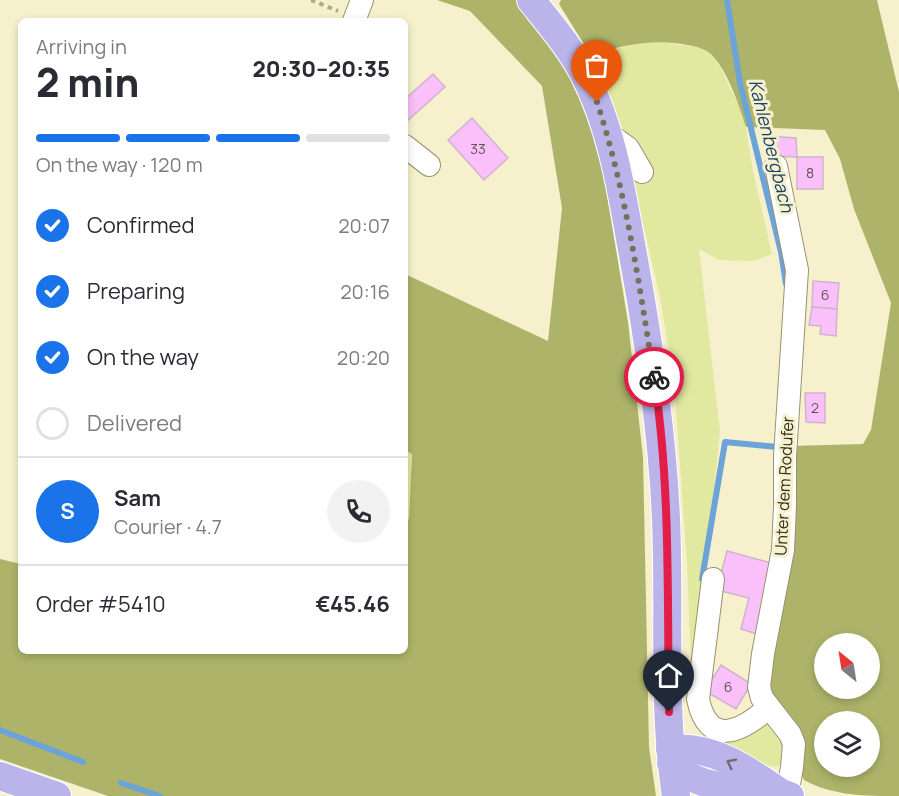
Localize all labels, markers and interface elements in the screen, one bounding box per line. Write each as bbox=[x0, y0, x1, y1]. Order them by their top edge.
text: Arriving in bbox=[36, 33, 127, 60]
pin bbox=[571, 40, 622, 102]
icon: bag bbox=[580, 49, 613, 82]
text: 20:30–20:35 bbox=[252, 54, 390, 84]
text: 2 min bbox=[36, 55, 139, 109]
water label: Kahlenbergbach bbox=[744, 77, 800, 216]
house number: 33 bbox=[470, 139, 486, 158]
text: On the way · 120 m bbox=[36, 151, 203, 178]
house number: 8 bbox=[806, 163, 814, 182]
icon: check bbox=[36, 209, 69, 242]
text: Confirmed bbox=[87, 210, 195, 240]
text: 20:07 bbox=[338, 212, 390, 239]
icon: check bbox=[36, 275, 69, 308]
text: Preparing bbox=[87, 276, 185, 306]
text: 20:16 bbox=[340, 278, 390, 305]
house number: 6 bbox=[821, 285, 829, 304]
icon: check bbox=[36, 341, 69, 374]
text: On the way bbox=[87, 342, 199, 372]
text: 20:20 bbox=[337, 344, 390, 371]
courier bbox=[624, 347, 684, 407]
icon: bike bbox=[638, 361, 671, 394]
house number: 2 bbox=[811, 398, 819, 417]
text: Delivered bbox=[87, 408, 182, 438]
street label: Unter dem Rodufer bbox=[769, 416, 799, 556]
button: phone bbox=[327, 480, 390, 543]
text: Sam bbox=[114, 483, 161, 513]
text: S bbox=[60, 496, 75, 526]
text: Courier · 4.7 bbox=[114, 513, 222, 540]
text: Order #5410 bbox=[36, 589, 166, 619]
text: €45.46 bbox=[315, 589, 390, 619]
north arrow bbox=[814, 633, 880, 699]
map controls bbox=[814, 633, 880, 777]
pin bbox=[643, 650, 694, 712]
icon: home bbox=[652, 659, 685, 692]
house number: 6 bbox=[724, 677, 732, 696]
button: layers bbox=[814, 711, 880, 777]
one-way arrow bbox=[727, 758, 738, 770]

